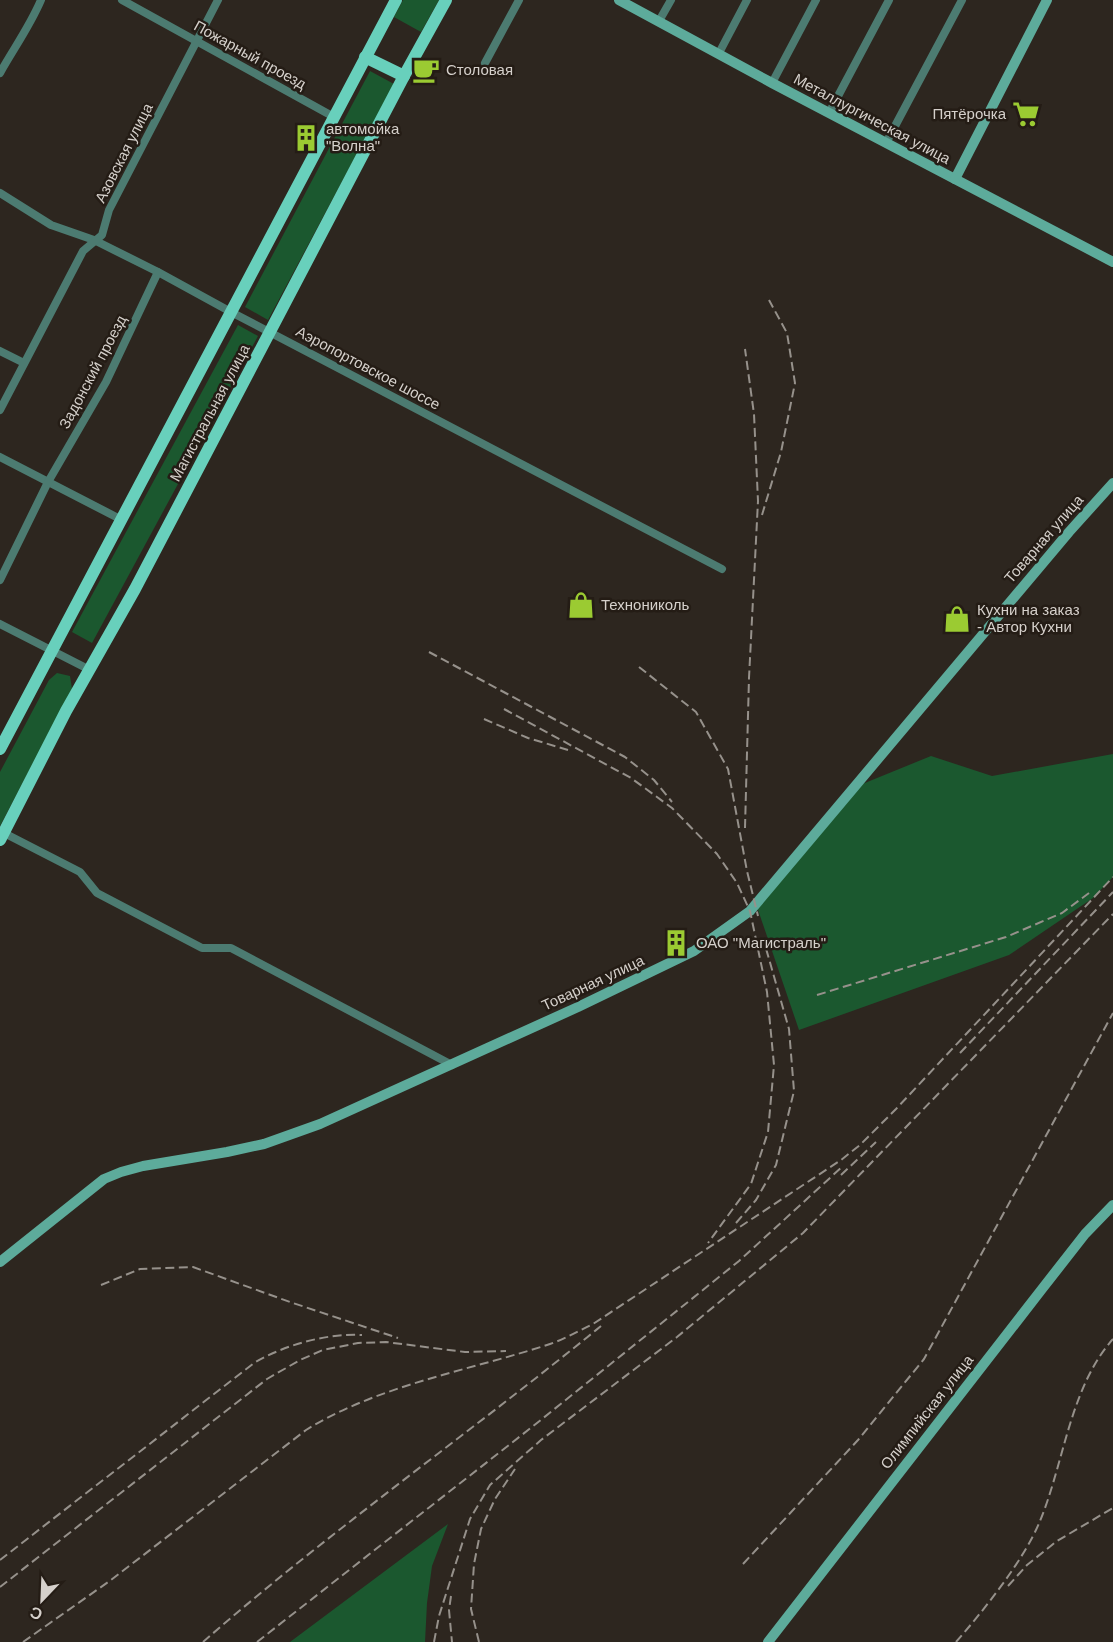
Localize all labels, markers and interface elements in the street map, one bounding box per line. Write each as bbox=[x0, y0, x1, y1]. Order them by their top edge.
street label: Пожарный проезд bbox=[191, 17, 309, 93]
cafe icon: Столовая bbox=[411, 55, 441, 85]
place label: Столовая bbox=[446, 61, 513, 78]
street label: Металлургическая улица bbox=[791, 70, 954, 167]
supermarket icon: Пятёрочка bbox=[1011, 99, 1041, 129]
street label: Азовская улица bbox=[91, 100, 156, 205]
place label: Пятёрочка bbox=[932, 105, 1007, 122]
place label: автомойка "Волна" bbox=[326, 120, 400, 154]
building icon: автомойка "Волна" bbox=[291, 123, 321, 153]
street label: Задонский проезд bbox=[56, 312, 130, 431]
street label: Аэропортовское шоссе bbox=[293, 322, 443, 413]
street label: Магистральная улица bbox=[166, 341, 253, 484]
street label: Товарная улица bbox=[1001, 491, 1087, 586]
shop icon: Технониколь bbox=[566, 590, 596, 620]
place label: Технониколь bbox=[601, 596, 690, 613]
place label: Кухни на заказ - Автор Кухни bbox=[977, 601, 1080, 635]
shop icon: Кухни на заказ - Автор Кухни bbox=[942, 604, 972, 634]
building icon: ОАО "Магистраль" bbox=[661, 928, 691, 958]
place label: ОАО "Магистраль" bbox=[696, 934, 826, 951]
street label: Товарная улица bbox=[539, 951, 647, 1014]
street label: Олимпийская улица bbox=[877, 1351, 977, 1472]
north arrow bbox=[12, 1570, 72, 1630]
text: С bbox=[27, 1603, 45, 1623]

